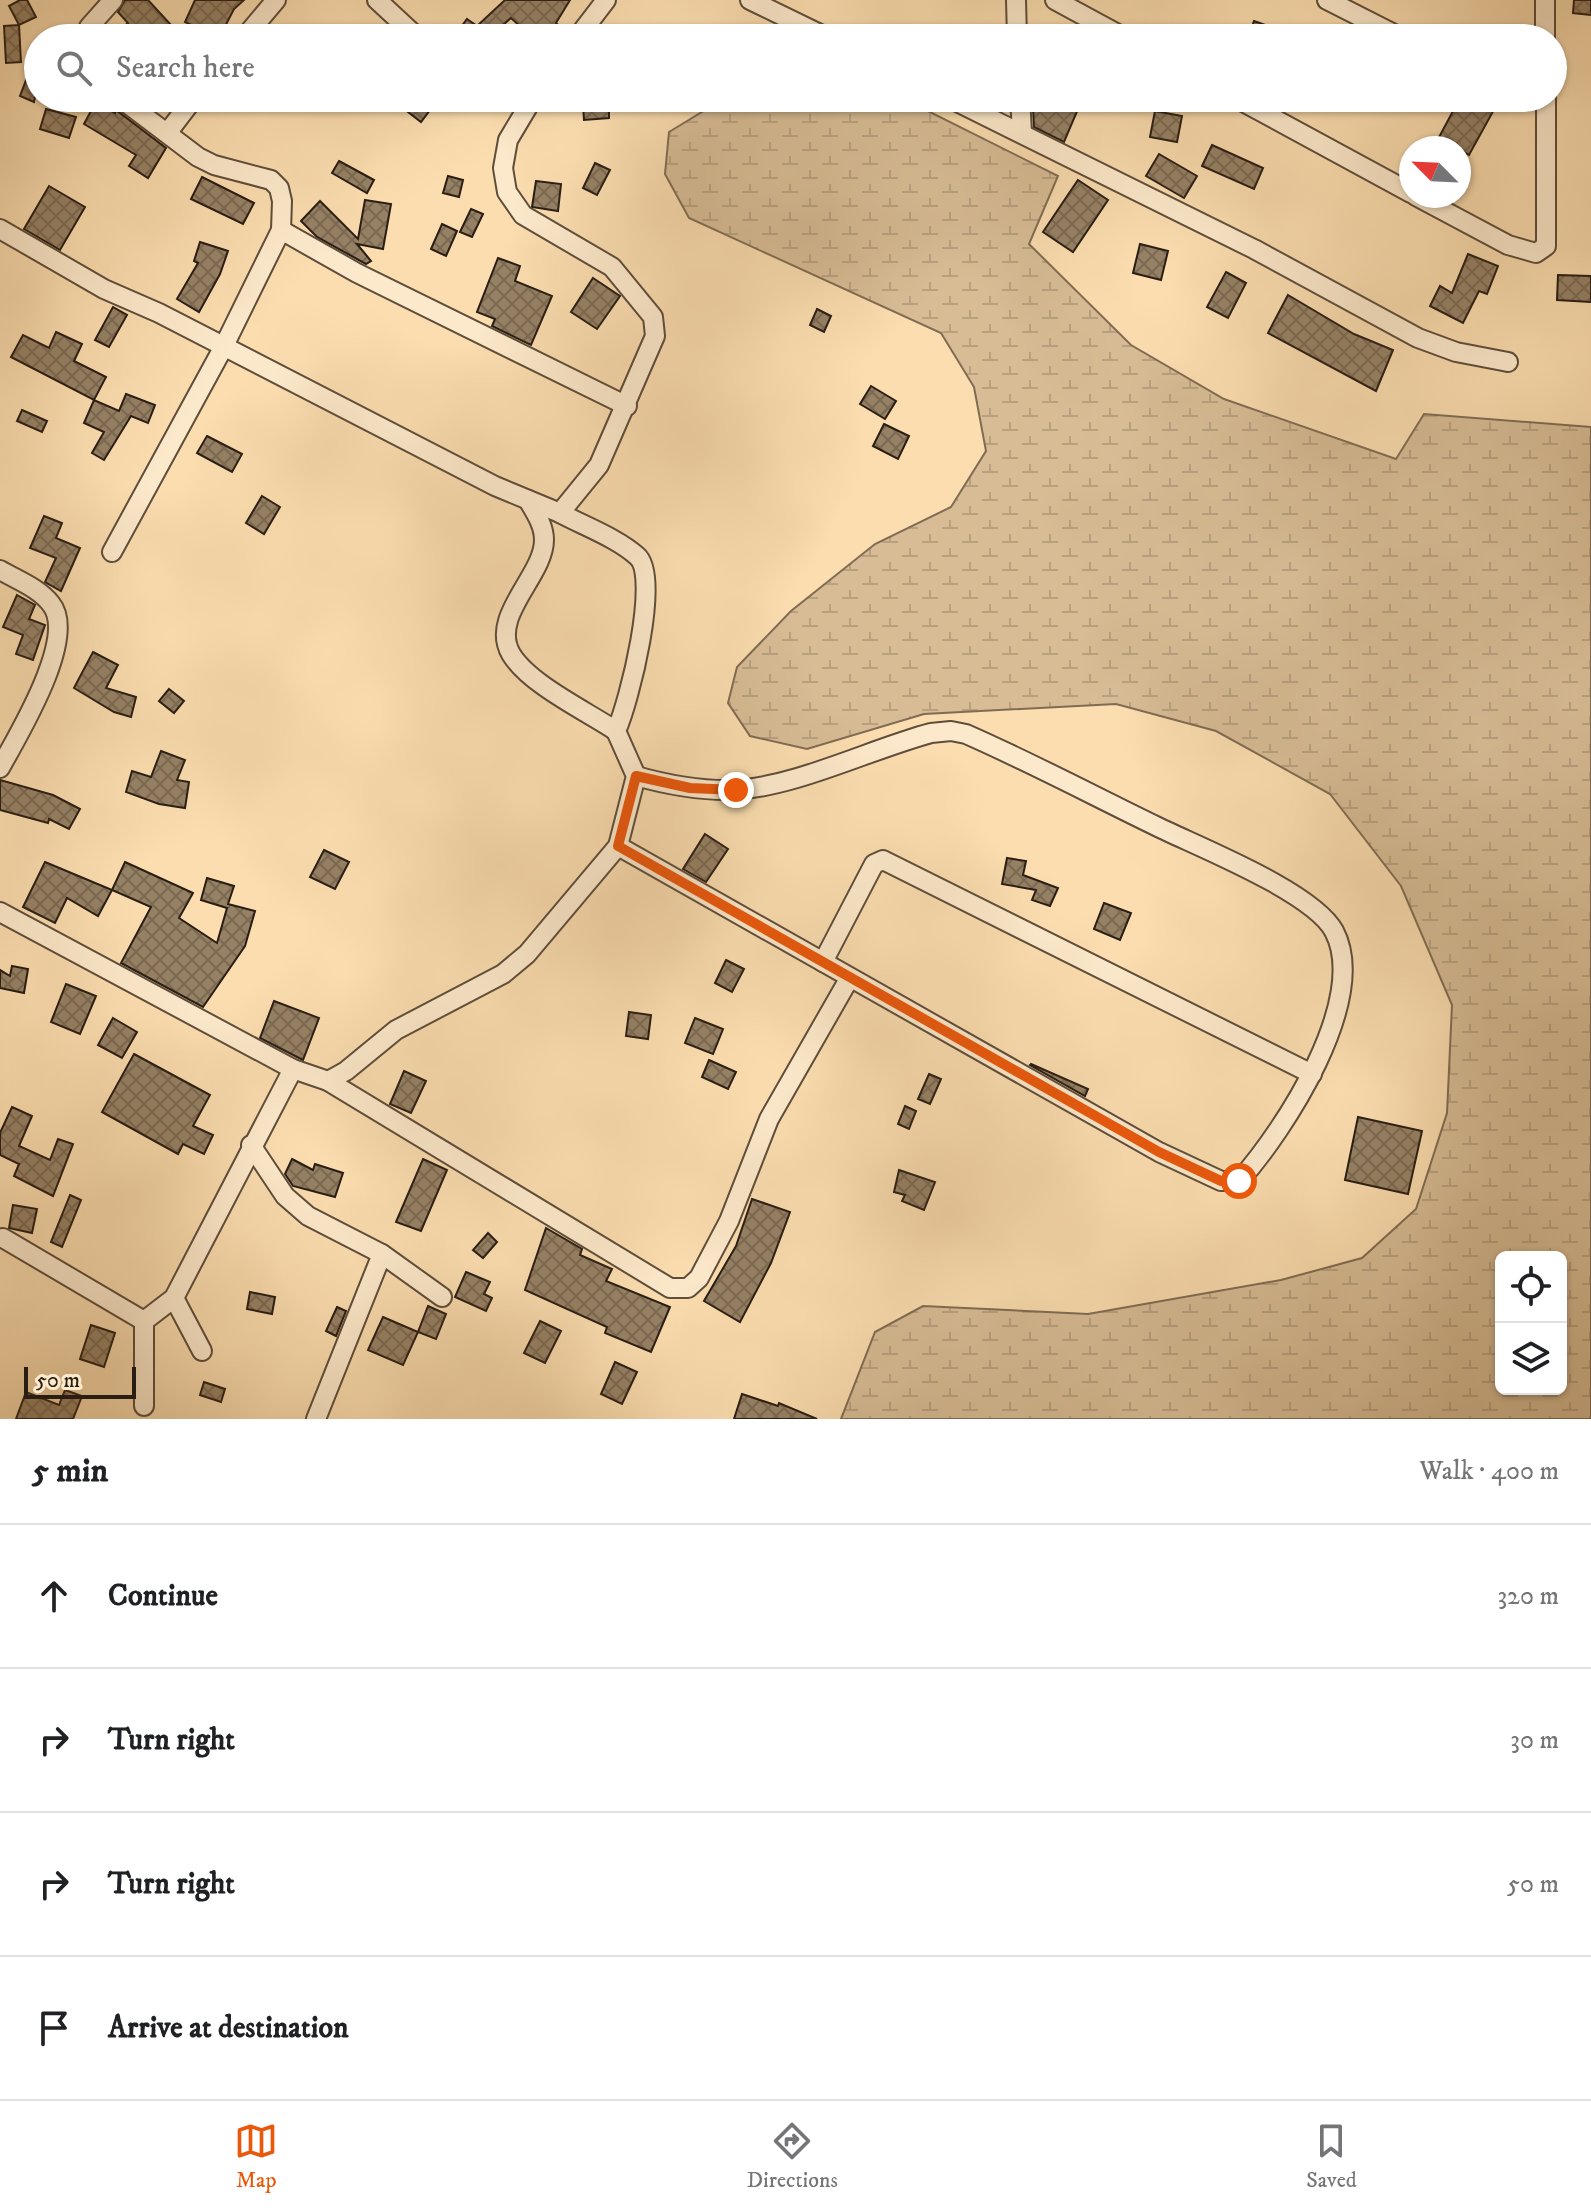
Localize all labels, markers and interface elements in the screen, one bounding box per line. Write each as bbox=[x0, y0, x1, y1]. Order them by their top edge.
search box bbox=[24, 24, 1567, 112]
icon: search bbox=[52, 46, 96, 90]
text: Search here bbox=[116, 50, 255, 87]
north arrow bbox=[1399, 136, 1471, 208]
route end bbox=[718, 772, 754, 808]
route start bbox=[1221, 1163, 1257, 1199]
map controls bbox=[1495, 1251, 1567, 1395]
button: locate bbox=[1495, 1251, 1567, 1323]
button: layers bbox=[1495, 1323, 1567, 1395]
scale bar bbox=[24, 1363, 136, 1399]
text: 50 m bbox=[36, 1367, 80, 1394]
text: 5 min bbox=[32, 1450, 108, 1492]
text: Walk · 400 m bbox=[1420, 1455, 1559, 1488]
icon: ahead bbox=[32, 1574, 76, 1618]
text: Continue bbox=[108, 1578, 218, 1615]
text: 320 m bbox=[1497, 1580, 1559, 1613]
icon: right bbox=[32, 1718, 76, 1762]
text: Turn right bbox=[108, 1722, 235, 1759]
text: 30 m bbox=[1510, 1724, 1559, 1757]
icon: right bbox=[32, 1862, 76, 1906]
text: Turn right bbox=[108, 1866, 235, 1903]
text: 50 m bbox=[1507, 1868, 1559, 1901]
icon: arrive bbox=[32, 2006, 76, 2050]
text: Arrive at destination bbox=[108, 2010, 349, 2047]
tab: Map bbox=[234, 2119, 278, 2194]
tab: Directions bbox=[747, 2119, 838, 2194]
tab: Saved bbox=[1306, 2119, 1357, 2194]

